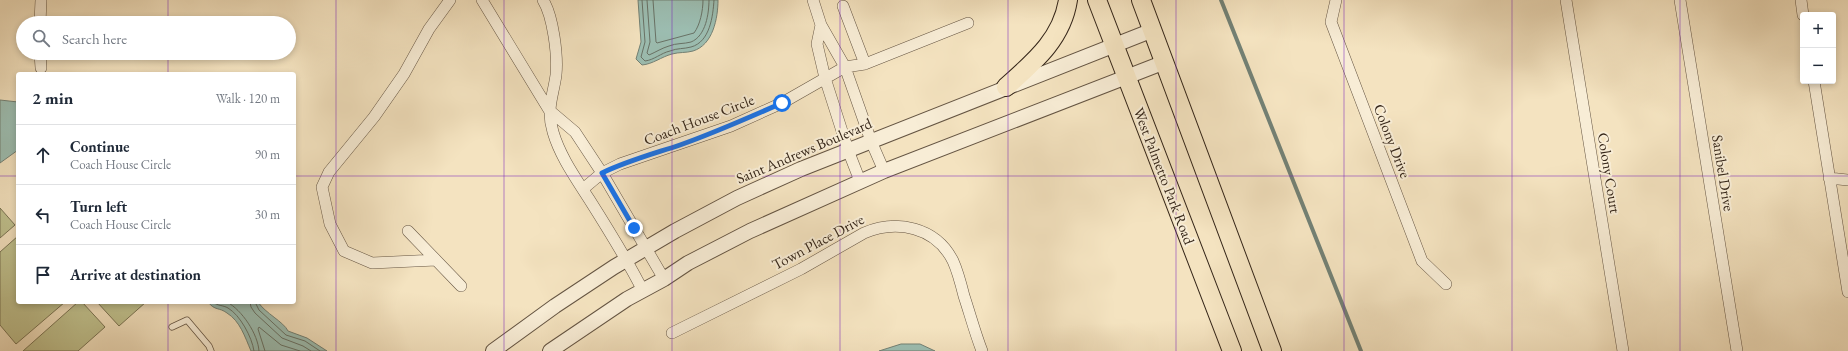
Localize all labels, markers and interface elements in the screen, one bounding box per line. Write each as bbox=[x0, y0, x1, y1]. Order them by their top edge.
map controls bbox=[1800, 12, 1836, 84]
button: + bbox=[1800, 12, 1836, 48]
search box bbox=[16, 16, 296, 60]
icon: search bbox=[30, 27, 52, 49]
text: Search here bbox=[62, 29, 127, 48]
button: − bbox=[1800, 48, 1836, 84]
text: 2 min bbox=[32, 87, 73, 109]
text: Walk · 120 m bbox=[216, 90, 280, 107]
street label: Coach House Circle bbox=[641, 90, 757, 149]
route start bbox=[773, 94, 791, 112]
street label: Colony Drive bbox=[1370, 101, 1415, 181]
street label: West Palmetto Park Road bbox=[1130, 105, 1199, 247]
street label: Saint Andrews Boulevard bbox=[733, 113, 875, 188]
street label: Colony Court bbox=[1594, 131, 1625, 215]
street label: Sanibel Drive bbox=[1708, 134, 1739, 212]
text: Continue bbox=[70, 137, 130, 156]
icon: ahead bbox=[32, 144, 54, 166]
text: 90 m bbox=[255, 146, 280, 163]
text: Coach House Circle bbox=[70, 156, 171, 173]
text: Turn left bbox=[70, 197, 127, 216]
icon: left bbox=[32, 204, 54, 226]
text: 30 m bbox=[255, 206, 280, 223]
street label: Town Place Drive bbox=[769, 209, 867, 274]
text: Coach House Circle bbox=[70, 216, 171, 233]
route end bbox=[625, 219, 643, 237]
icon: arrive bbox=[32, 264, 54, 286]
text: Arrive at destination bbox=[70, 265, 201, 284]

